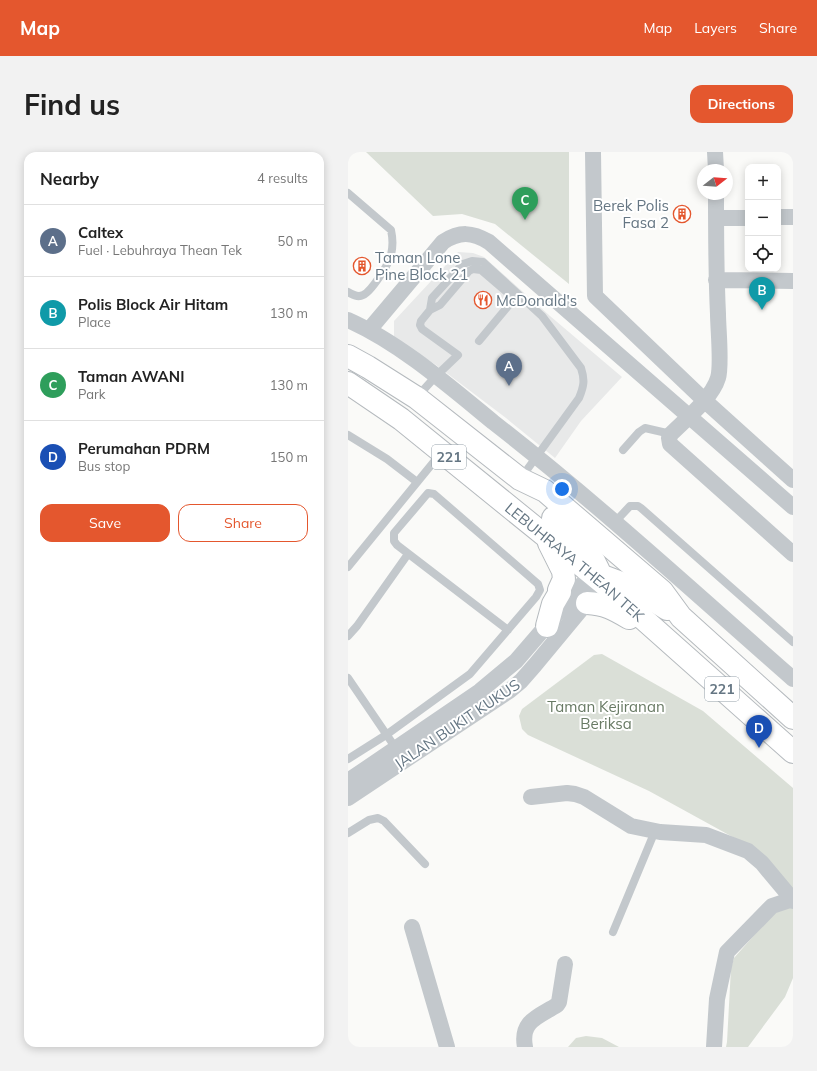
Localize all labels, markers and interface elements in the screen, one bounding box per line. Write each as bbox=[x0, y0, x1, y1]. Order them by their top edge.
text: Map bbox=[20, 16, 60, 40]
text: Map bbox=[643, 19, 672, 37]
text: Layers bbox=[694, 19, 737, 37]
text: Share bbox=[759, 19, 797, 37]
button: Directions bbox=[690, 85, 793, 123]
text: Find us bbox=[24, 87, 120, 122]
north arrow bbox=[697, 164, 733, 200]
map controls bbox=[745, 164, 781, 272]
button: + bbox=[745, 164, 781, 200]
text: Nearby bbox=[40, 168, 99, 189]
text: 4 results bbox=[257, 170, 308, 186]
pin: C bbox=[512, 187, 538, 220]
place label: Berek Polis Fasa 2 bbox=[593, 196, 669, 232]
button: − bbox=[745, 200, 781, 236]
building icon: Berek Polis Fasa 2 bbox=[672, 204, 692, 224]
text: Caltex bbox=[78, 223, 123, 242]
text: A bbox=[48, 233, 58, 249]
text: 50 m bbox=[278, 233, 308, 249]
button: locate bbox=[745, 236, 781, 272]
text: Fuel · Lebuhraya Thean Tek bbox=[78, 242, 242, 258]
place label: Taman Lone Pine Block 21 bbox=[375, 248, 469, 284]
building icon: Taman Lone Pine Block 21 bbox=[352, 256, 372, 276]
pin: B bbox=[749, 277, 775, 310]
restaurant icon: McDonald's bbox=[473, 290, 493, 310]
place label: McDonald's bbox=[496, 291, 577, 310]
text: Polis Block Air Hitam bbox=[78, 295, 228, 314]
text: B bbox=[49, 305, 57, 321]
text: 130 m bbox=[270, 305, 308, 321]
text: Place bbox=[78, 314, 111, 330]
pin: A bbox=[496, 353, 522, 386]
text: Taman AWANI bbox=[78, 367, 184, 386]
text: C bbox=[49, 377, 57, 393]
text: 130 m bbox=[270, 377, 308, 393]
text: Park bbox=[78, 386, 105, 402]
text: Perumahan PDRM bbox=[78, 439, 210, 458]
road number: 221 bbox=[432, 445, 466, 469]
text: D bbox=[48, 449, 58, 465]
text: 150 m bbox=[270, 449, 308, 465]
text: Bus stop bbox=[78, 458, 130, 474]
your location bbox=[552, 479, 572, 499]
street label: LEBUHRAYA THEAN TEK bbox=[501, 498, 649, 625]
button: Save bbox=[40, 504, 170, 542]
button: Share bbox=[178, 504, 308, 542]
street label: JALAN BUKIT KUKUS bbox=[391, 675, 523, 773]
road number: 221 bbox=[705, 677, 739, 701]
park label: Taman Kejiranan Beriksa bbox=[547, 697, 665, 733]
pin: D bbox=[746, 715, 772, 748]

